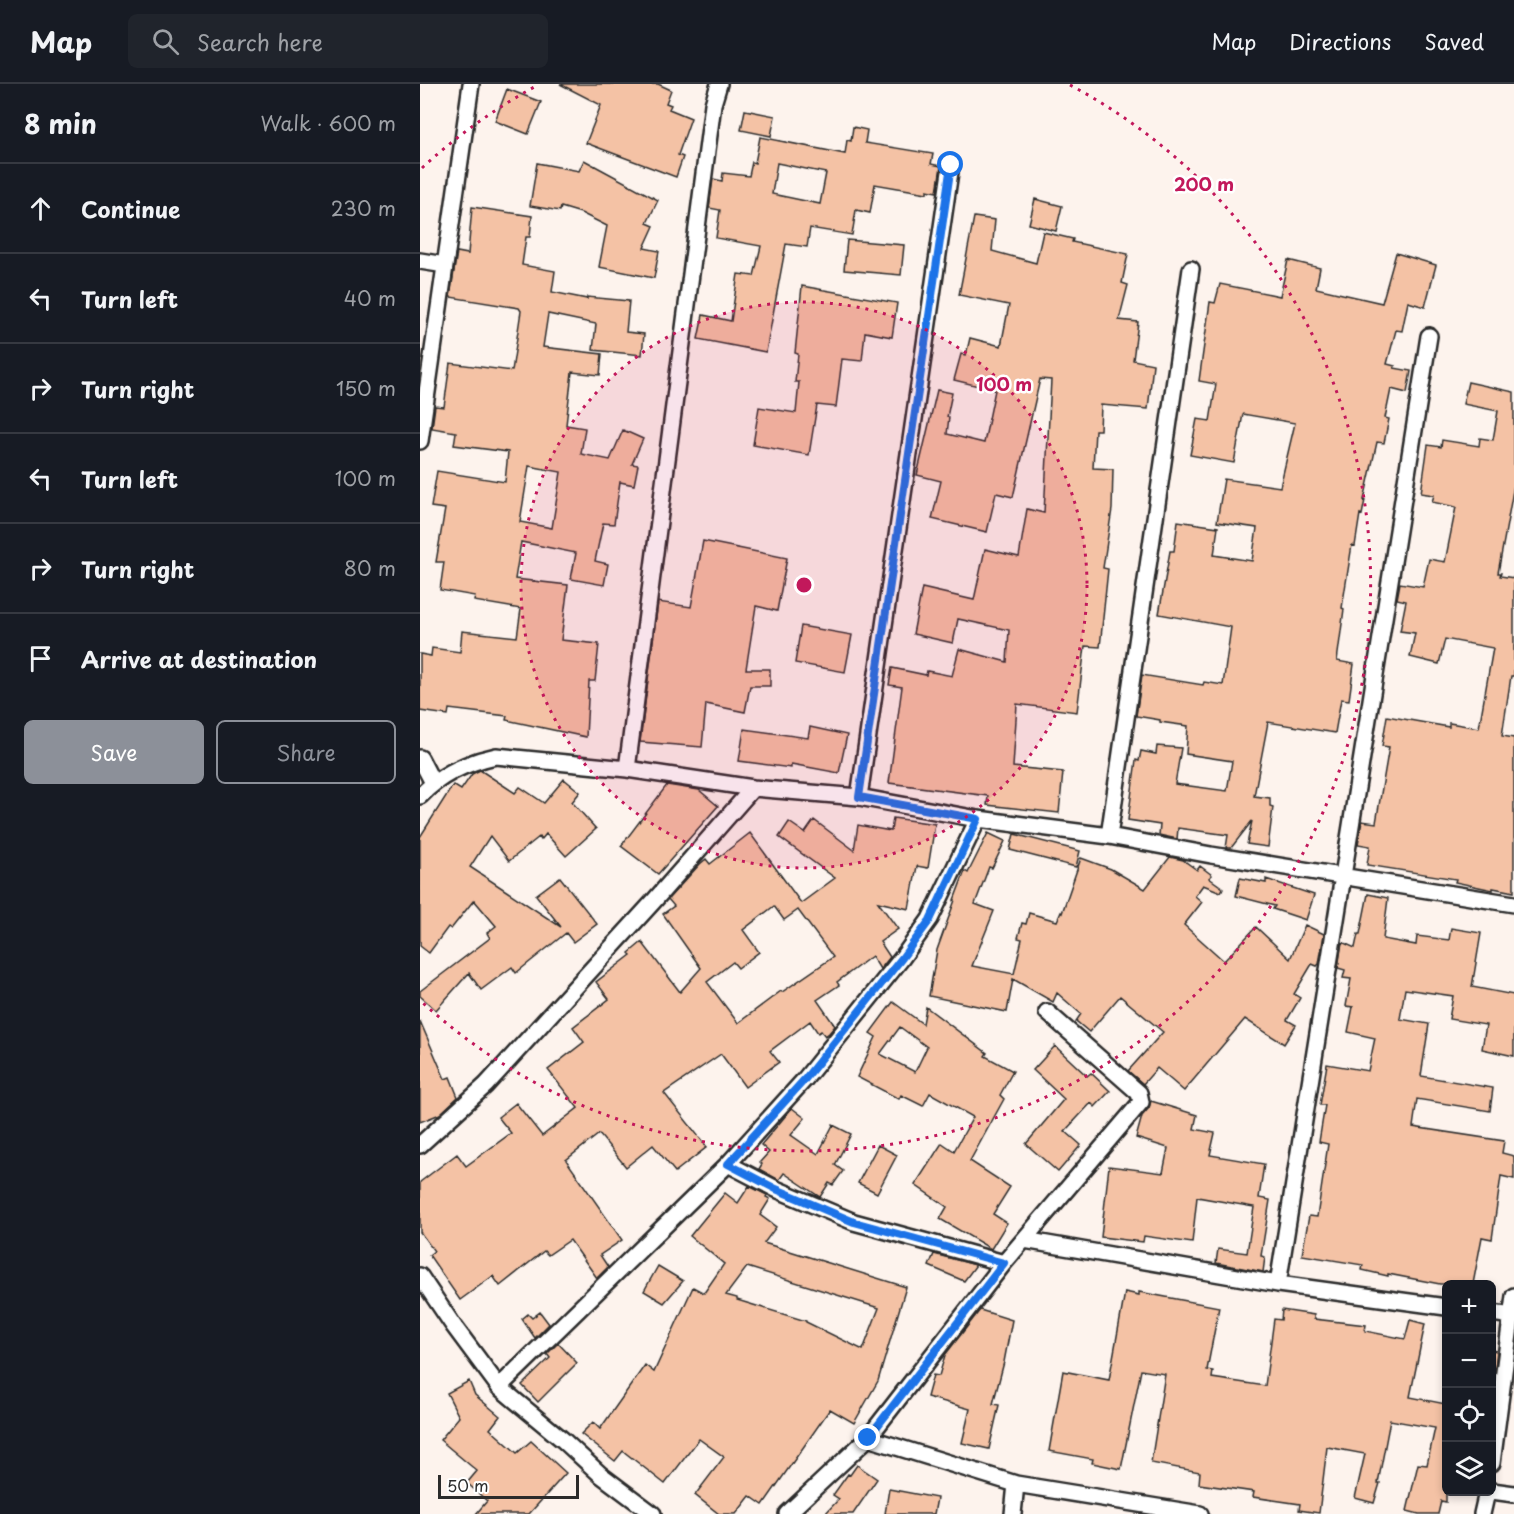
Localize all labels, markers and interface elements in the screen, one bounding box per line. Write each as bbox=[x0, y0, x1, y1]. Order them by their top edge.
search box bbox=[128, 14, 548, 68]
text: Map bbox=[30, 20, 92, 63]
icon: search bbox=[149, 25, 182, 58]
text: Search here bbox=[197, 25, 323, 58]
text: Map bbox=[1211, 25, 1256, 57]
text: Directions bbox=[1289, 25, 1391, 57]
text: Saved bbox=[1424, 25, 1484, 57]
text: 8 min bbox=[24, 104, 97, 143]
text: Walk · 600 m bbox=[260, 108, 396, 138]
route start bbox=[937, 151, 963, 177]
text: 200 m bbox=[1174, 170, 1234, 197]
icon: ahead bbox=[24, 192, 57, 225]
text: Continue bbox=[81, 192, 180, 225]
text: 230 m bbox=[331, 193, 396, 223]
icon: left bbox=[24, 282, 57, 315]
text: Turn left bbox=[81, 282, 178, 315]
text: 40 m bbox=[344, 283, 396, 313]
text: 100 m bbox=[976, 370, 1032, 397]
icon: right bbox=[24, 372, 57, 405]
text: Turn right bbox=[81, 372, 194, 405]
text: 150 m bbox=[336, 373, 396, 403]
icon: left bbox=[24, 462, 57, 495]
text: Turn left bbox=[81, 462, 178, 495]
text: 100 m bbox=[335, 463, 396, 493]
icon: right bbox=[24, 552, 57, 585]
text: Turn right bbox=[81, 552, 194, 585]
text: 80 m bbox=[344, 553, 396, 583]
centre of rings bbox=[794, 575, 814, 595]
icon: arrive bbox=[24, 642, 57, 675]
text: Arrive at destination bbox=[81, 642, 317, 675]
button: Save bbox=[24, 720, 204, 784]
button: Share bbox=[216, 720, 396, 784]
map controls bbox=[1442, 1280, 1496, 1496]
button: + bbox=[1442, 1280, 1496, 1334]
button: − bbox=[1442, 1334, 1496, 1388]
button: locate bbox=[1442, 1388, 1496, 1442]
route end bbox=[854, 1424, 880, 1450]
button: layers bbox=[1442, 1442, 1496, 1496]
scale bar bbox=[438, 1472, 579, 1500]
text: 50 m bbox=[447, 1473, 488, 1497]

